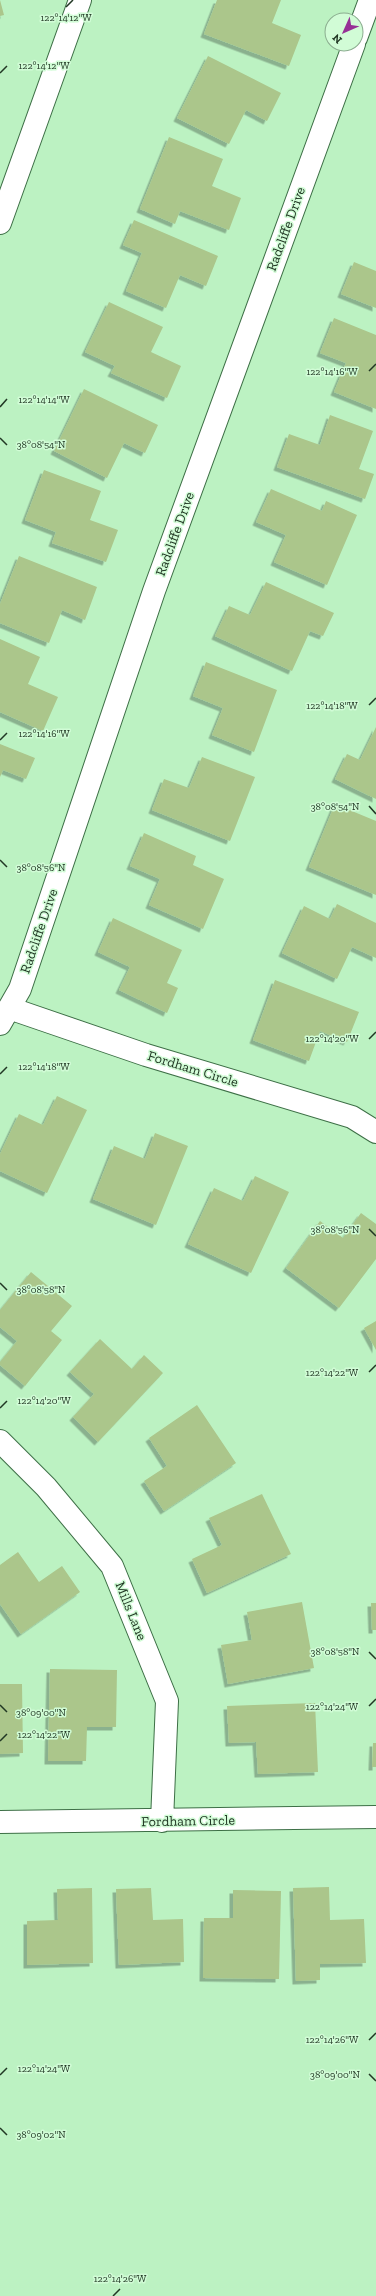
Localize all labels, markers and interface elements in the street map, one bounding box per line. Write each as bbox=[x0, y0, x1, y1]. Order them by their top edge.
text: 122°14'12"W bbox=[40, 12, 92, 24]
north arrow bbox=[324, 12, 364, 52]
text: N bbox=[329, 31, 345, 46]
text: 122°14'12"W bbox=[18, 60, 70, 72]
street label: Radcliffe Drive bbox=[263, 184, 309, 273]
text: 122°14'16"W bbox=[306, 366, 358, 378]
text: 122°14'14"W bbox=[18, 394, 70, 406]
text: 38°08'54"N bbox=[17, 439, 66, 451]
street label: Radcliffe Drive bbox=[152, 489, 198, 578]
text: 122°14'18"W bbox=[306, 700, 358, 712]
text: 122°14'16"W bbox=[18, 728, 70, 740]
text: 38°08'54"N bbox=[311, 801, 360, 813]
text: 38°08'56"N bbox=[17, 862, 66, 874]
street label: Radcliffe Drive bbox=[17, 886, 62, 976]
text: 122°14'20"W bbox=[306, 1033, 359, 1045]
street label: Fordham Circle bbox=[146, 1047, 241, 1091]
text: 122°14'18"W bbox=[18, 1061, 70, 1073]
text: 38°08'56"N bbox=[311, 1224, 360, 1236]
text: 38°08'58"N bbox=[17, 1284, 66, 1296]
text: 122°14'22"W bbox=[306, 1367, 359, 1379]
text: 122°14'20"W bbox=[18, 1395, 71, 1407]
street label: Mills Lane bbox=[112, 1579, 151, 1643]
text: 38°08'58"N bbox=[311, 1646, 360, 1658]
text: 122°14'24"W bbox=[306, 1701, 359, 1713]
text: 38°09'00"N bbox=[16, 1707, 67, 1719]
text: 122°14'22"W bbox=[18, 1729, 71, 1741]
street label: Fordham Circle bbox=[141, 1812, 235, 1830]
text: 122°14'26"W bbox=[306, 2034, 359, 2046]
text: 122°14'24"W bbox=[18, 2063, 71, 2075]
text: 38°09'00"N bbox=[310, 2069, 361, 2081]
text: 38°09'02"N bbox=[16, 2129, 66, 2141]
text: 122°14'26"W bbox=[94, 2273, 147, 2285]

